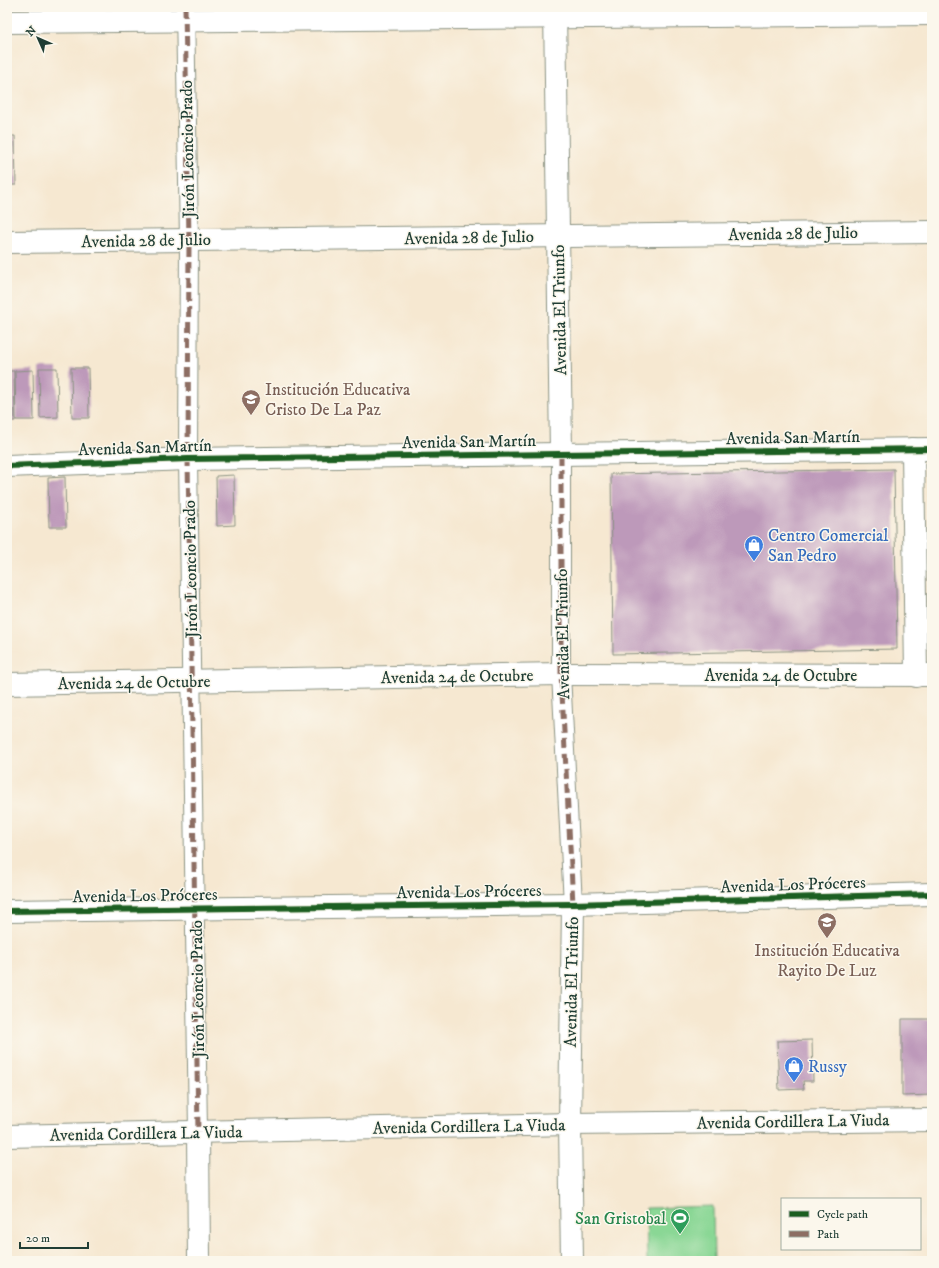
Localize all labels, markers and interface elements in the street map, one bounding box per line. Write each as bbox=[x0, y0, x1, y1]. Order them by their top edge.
north arrow bbox=[18, 18, 58, 58]
text: N bbox=[23, 23, 40, 40]
street label: Jirón Leoncio Prado bbox=[176, 80, 200, 220]
street label: Avenida 28 de Julio bbox=[728, 222, 858, 246]
street label: Avenida 28 de Julio bbox=[404, 226, 534, 250]
street label: Avenida 28 de Julio bbox=[81, 229, 211, 253]
street label: Avenida El Triunfo bbox=[548, 244, 572, 376]
place label: Institución Educativa Cristo De La Paz bbox=[265, 379, 411, 421]
school or university icon: Institución Educativa Cristo De La Paz bbox=[240, 388, 262, 416]
street label: Avenida San Martín bbox=[726, 426, 860, 450]
street label: Avenida San Martín bbox=[402, 430, 536, 454]
street label: Avenida San Martín bbox=[78, 435, 213, 461]
street label: Jirón Leoncio Prado bbox=[179, 500, 203, 640]
place label: Centro Comercial San Pedro bbox=[768, 525, 888, 567]
shop icon: Centro Comercial San Pedro bbox=[743, 534, 765, 562]
street label: Avenida El Triunfo bbox=[551, 568, 575, 700]
street label: Avenida 24 de Octubre bbox=[380, 665, 534, 689]
street label: Avenida 24 de Octubre bbox=[705, 665, 857, 687]
street label: Avenida 24 de Octubre bbox=[57, 671, 211, 695]
street label: Avenida Los Próceres bbox=[720, 871, 866, 899]
street label: Avenida Los Próceres bbox=[396, 880, 542, 904]
street label: Avenida Los Próceres bbox=[72, 884, 218, 908]
school or university icon: Institución Educativa Rayito De Luz bbox=[816, 911, 838, 939]
street label: Avenida El Triunfo bbox=[560, 916, 584, 1048]
street label: Jirón Leoncio Prado bbox=[186, 920, 210, 1060]
place label: Institución Educativa Rayito De Luz bbox=[754, 940, 900, 982]
shop icon: Russy bbox=[783, 1055, 805, 1083]
place label: Russy bbox=[808, 1056, 848, 1078]
street label: Avenida Cordillera La Viuda bbox=[697, 1109, 890, 1135]
street label: Avenida Cordillera La Viuda bbox=[373, 1114, 566, 1140]
street label: Avenida Cordillera La Viuda bbox=[50, 1121, 243, 1147]
legend bbox=[781, 1198, 921, 1250]
sports icon: San Gristobal bbox=[669, 1207, 691, 1235]
text: Cycle path bbox=[817, 1207, 869, 1222]
place label: San Gristobal bbox=[575, 1208, 666, 1230]
scale bar bbox=[20, 1224, 88, 1250]
text: Path bbox=[817, 1227, 840, 1242]
text: 20 m bbox=[26, 1231, 50, 1246]

